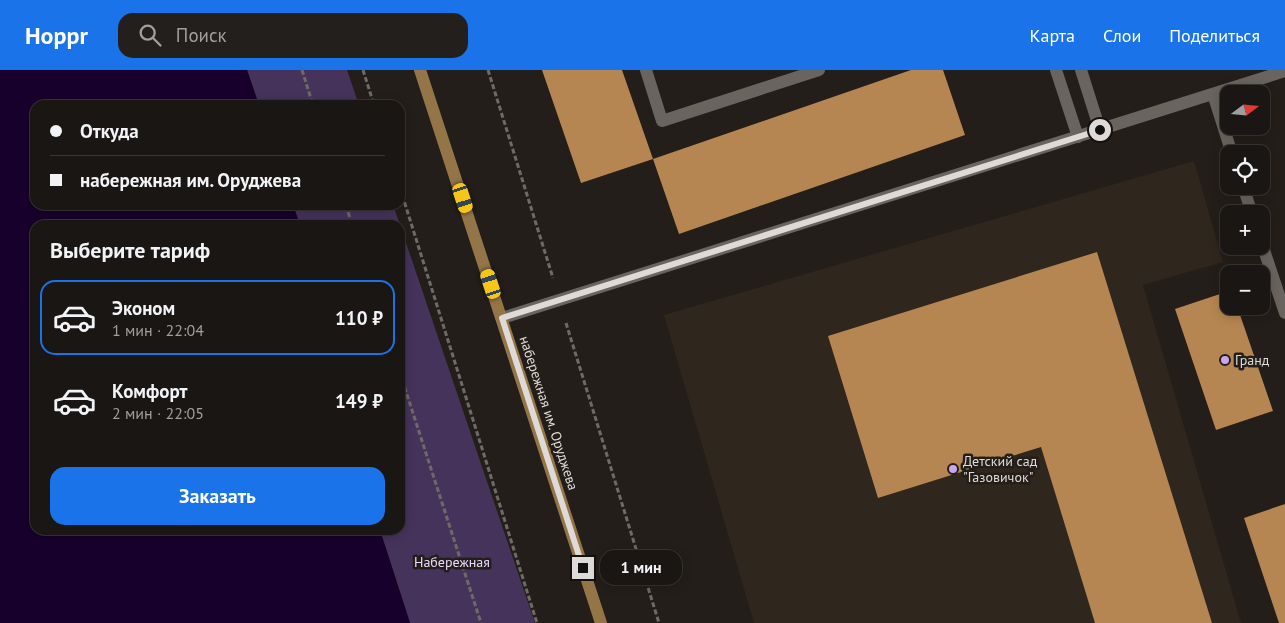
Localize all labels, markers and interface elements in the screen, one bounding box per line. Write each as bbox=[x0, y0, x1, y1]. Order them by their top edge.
search box bbox=[118, 13, 468, 58]
text: Hoppr bbox=[25, 20, 88, 51]
icon: search bbox=[136, 21, 164, 49]
text: Поиск bbox=[176, 23, 227, 47]
text: Карта bbox=[1030, 24, 1075, 47]
text: Слои bbox=[1103, 24, 1141, 47]
text: Поделиться bbox=[1169, 24, 1260, 47]
north arrow bbox=[1220, 85, 1270, 135]
map controls bbox=[1220, 85, 1270, 315]
text: Откуда bbox=[80, 119, 139, 143]
route start bbox=[1089, 119, 1111, 141]
button: locate bbox=[1220, 145, 1270, 195]
text: набережная им. Оруджева bbox=[80, 168, 301, 192]
car bbox=[451, 181, 474, 215]
button: + bbox=[1220, 205, 1270, 255]
text: Выберите тариф bbox=[50, 236, 210, 264]
button: − bbox=[1220, 265, 1270, 315]
car bbox=[479, 267, 502, 301]
icon: car bbox=[52, 295, 97, 340]
text: Эконом bbox=[112, 296, 175, 320]
text: 110 ₽ bbox=[335, 306, 383, 330]
text: 1 мин · 22:04 bbox=[112, 320, 204, 340]
street label: набережная им. Оруджева bbox=[516, 334, 582, 492]
place label: Гранд bbox=[1235, 351, 1270, 369]
marker: Гранд bbox=[1219, 354, 1231, 366]
icon: car bbox=[52, 378, 97, 423]
text: Комфорт bbox=[112, 379, 188, 403]
text: 149 ₽ bbox=[335, 389, 383, 413]
text: 2 мин · 22:05 bbox=[112, 403, 204, 423]
place label: Детский сад "Газовичок" bbox=[963, 452, 1038, 486]
marker: Детский сад "Газовичок" bbox=[947, 463, 959, 475]
button: Заказать bbox=[50, 467, 385, 525]
callout: 1 мин bbox=[600, 550, 683, 586]
park label: Набережная bbox=[414, 553, 490, 571]
route end bbox=[572, 557, 594, 579]
text: 1 мин bbox=[620, 557, 662, 577]

